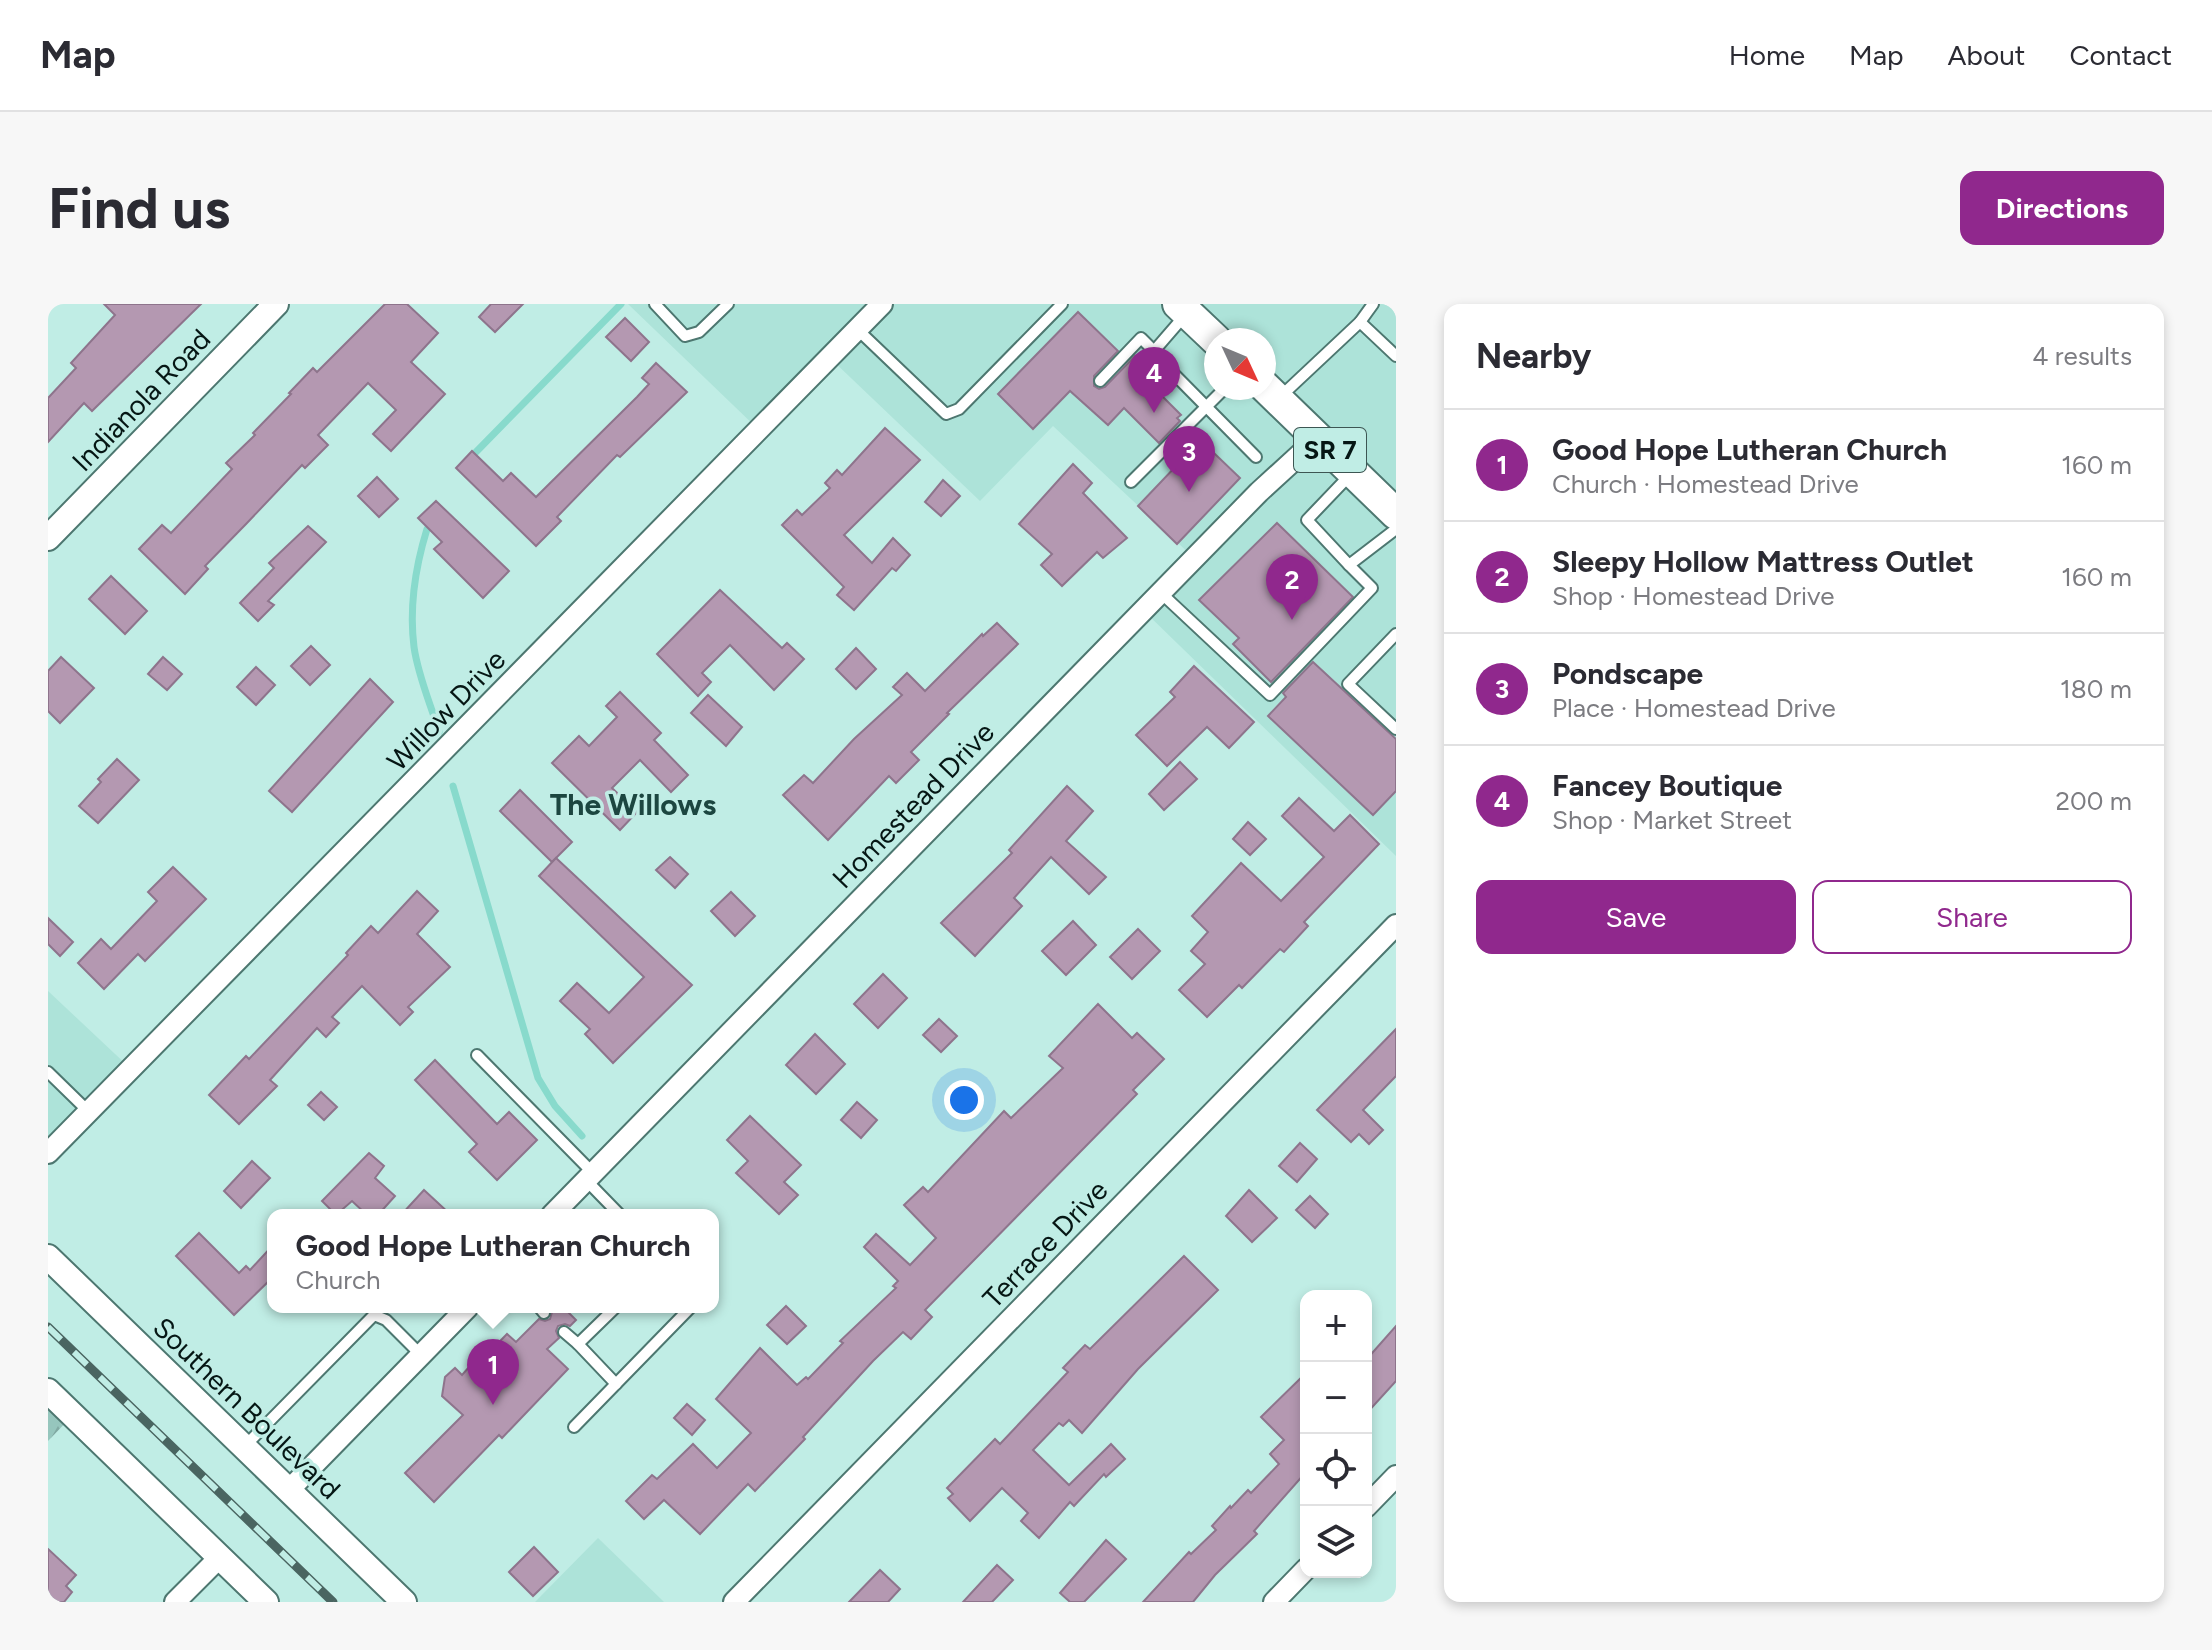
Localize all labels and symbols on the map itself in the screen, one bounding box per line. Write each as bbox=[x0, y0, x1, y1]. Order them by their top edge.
street label: Indianola Road bbox=[65, 322, 217, 478]
north arrow bbox=[1204, 328, 1276, 400]
pin: 4 bbox=[1128, 347, 1180, 413]
pin: 3 bbox=[1163, 426, 1215, 492]
road number: SR 7 bbox=[1294, 428, 1366, 472]
pin: 2 bbox=[1266, 554, 1318, 620]
street label: Willow Drive bbox=[380, 642, 512, 778]
street label: Homestead Drive bbox=[825, 715, 1001, 895]
district label: The Willows bbox=[550, 786, 716, 823]
your location bbox=[944, 1080, 984, 1120]
street label: Terrace Drive bbox=[976, 1173, 1114, 1315]
street label: Southern Boulevard bbox=[146, 1310, 348, 1506]
pin: 1 bbox=[467, 1339, 519, 1405]

